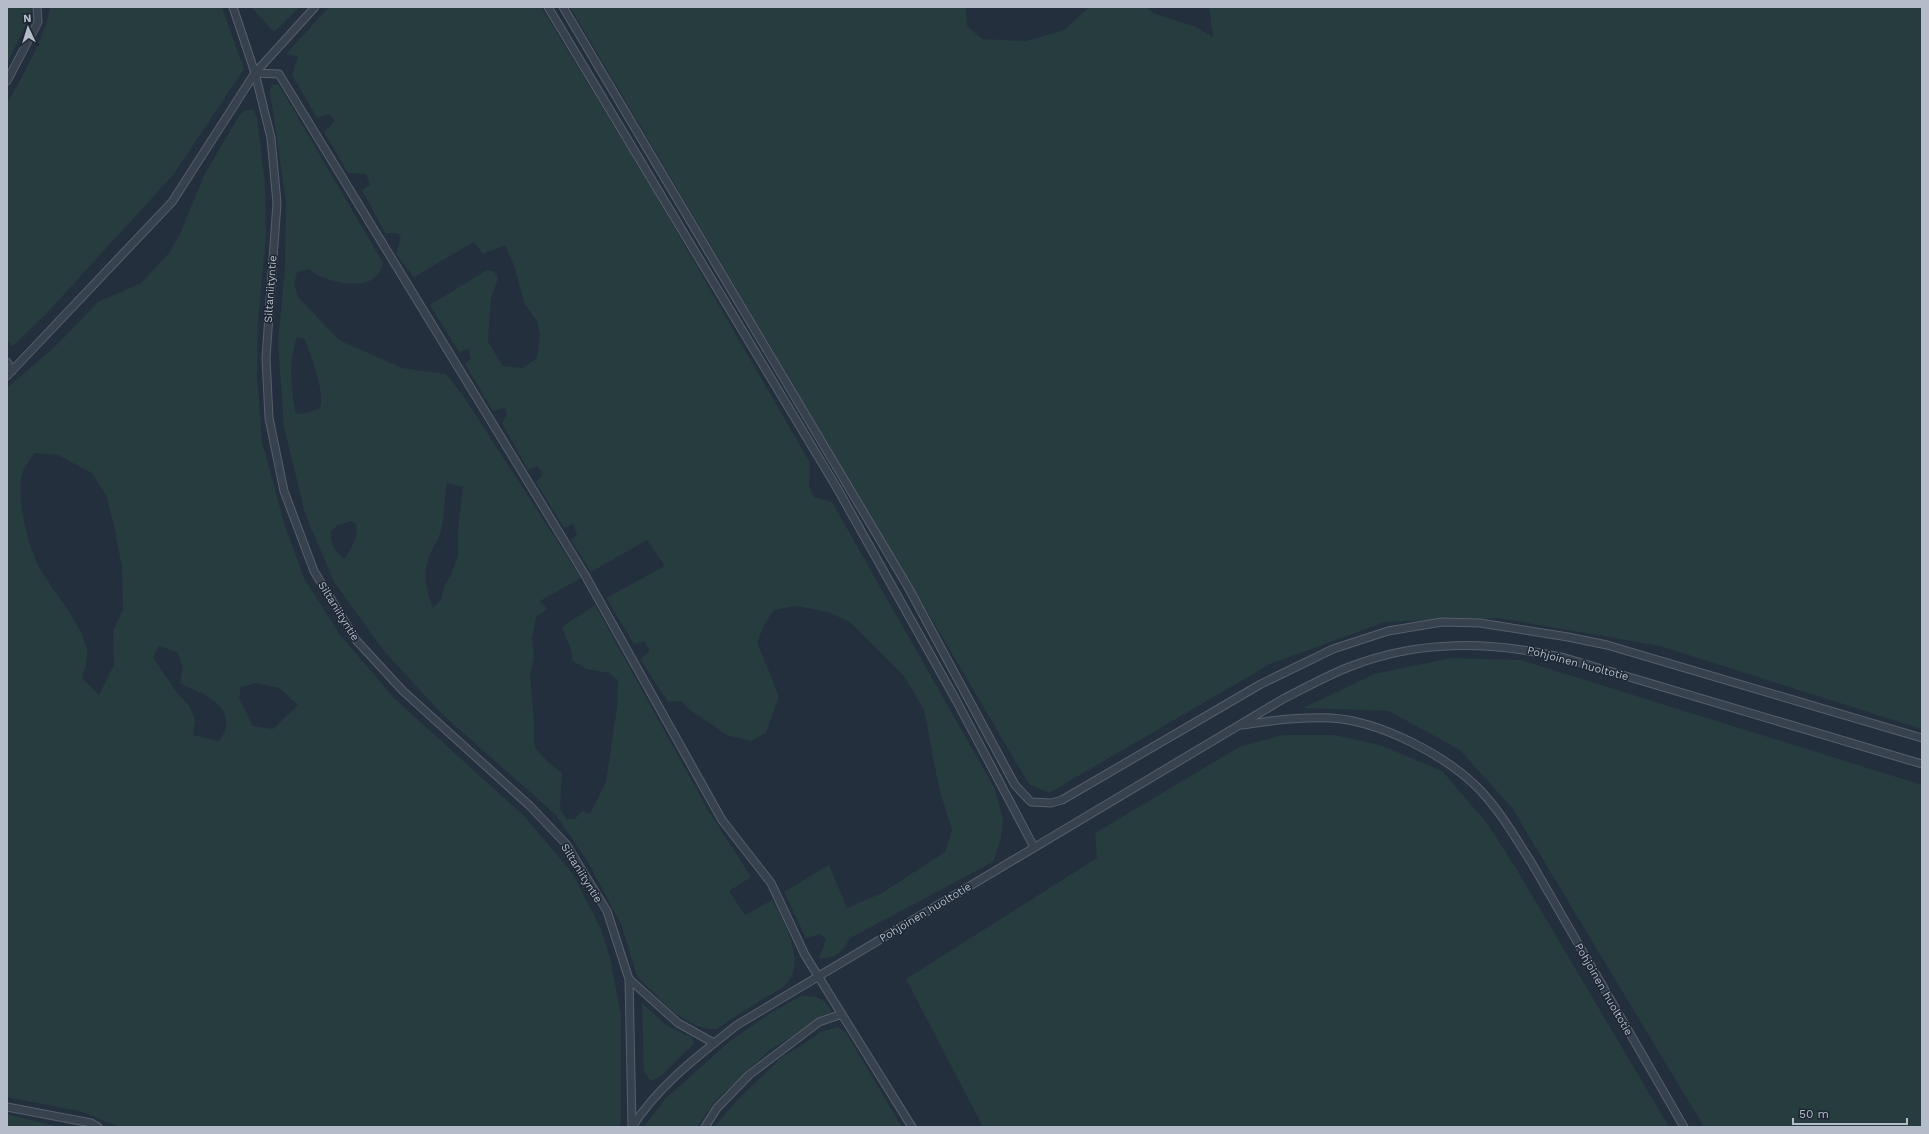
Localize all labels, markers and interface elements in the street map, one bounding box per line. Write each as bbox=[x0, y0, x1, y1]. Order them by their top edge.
north arrow bbox=[8, 8, 48, 48]
text: N bbox=[23, 12, 32, 25]
street label: Siltaniityntie bbox=[262, 255, 279, 323]
street label: Siltaniityntie bbox=[315, 579, 362, 643]
street label: Pohjoinen huoltotie bbox=[1526, 644, 1630, 683]
street label: Siltaniityntie bbox=[558, 841, 605, 905]
street label: Pohjoinen huoltotie bbox=[877, 880, 973, 945]
street label: Pohjoinen huoltotie bbox=[1572, 941, 1635, 1038]
scale bar bbox=[1793, 1100, 1907, 1126]
text: 50 m bbox=[1799, 1107, 1829, 1121]

